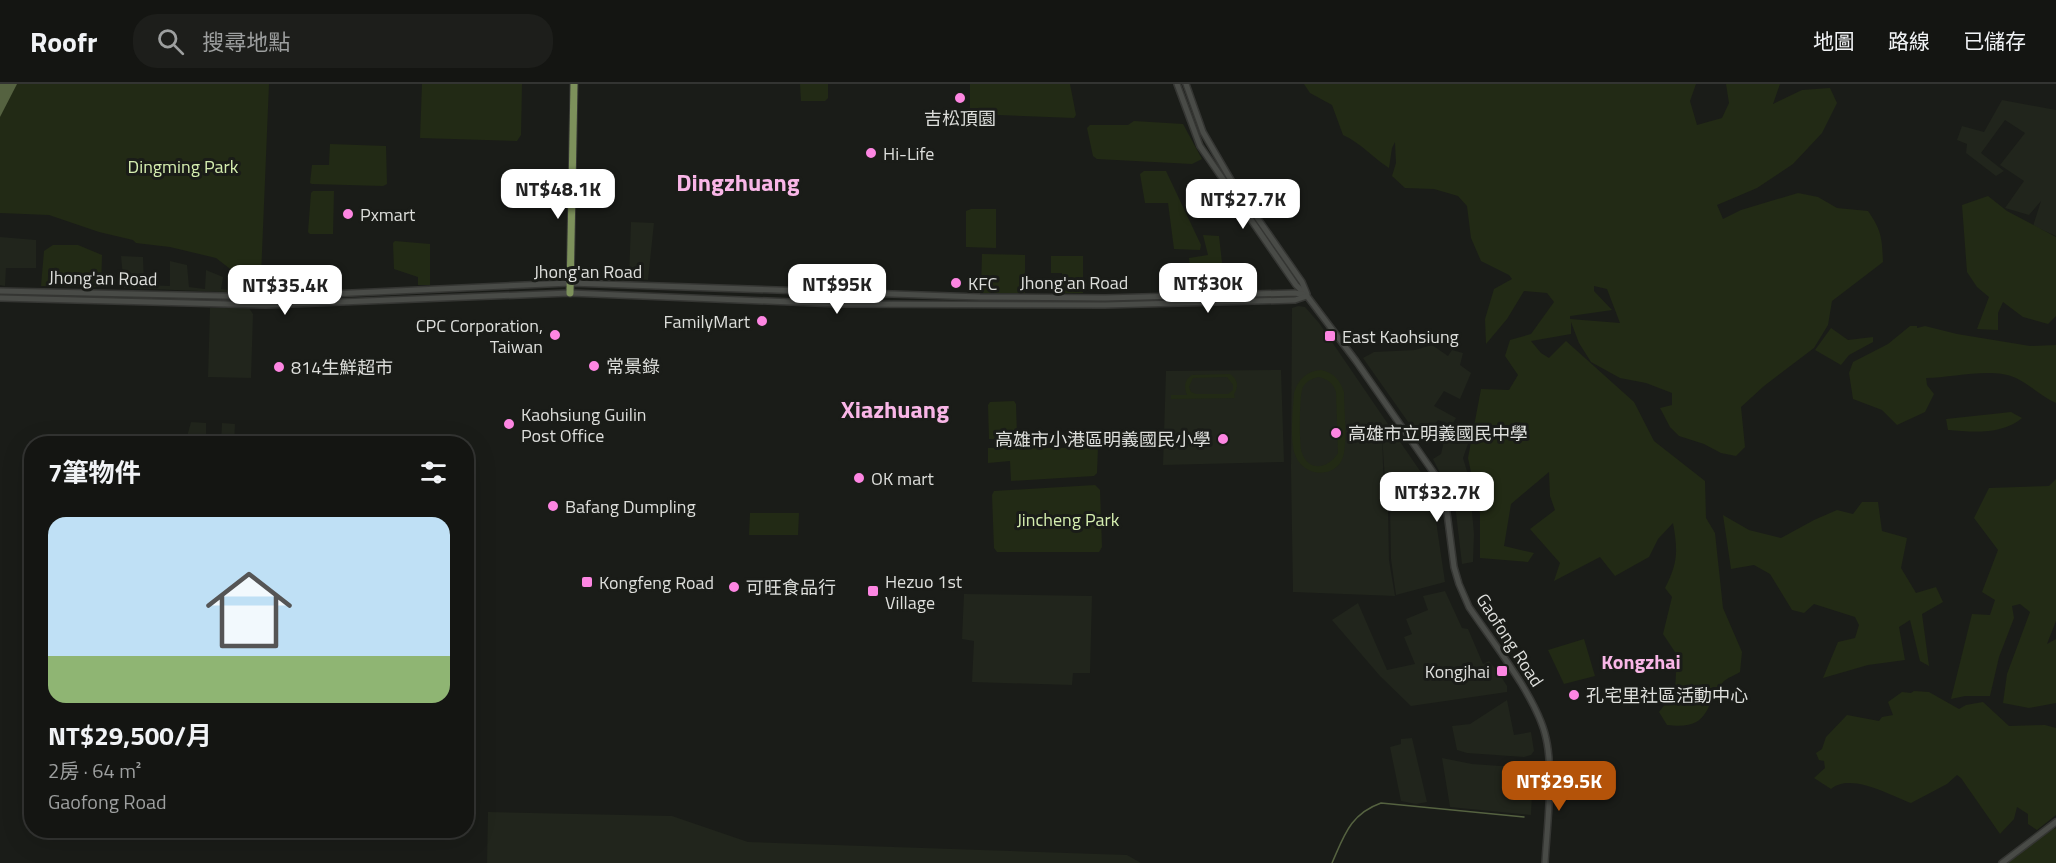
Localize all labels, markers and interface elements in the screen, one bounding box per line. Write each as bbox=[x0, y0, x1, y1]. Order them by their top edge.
search box bbox=[133, 14, 553, 68]
text: Roofr bbox=[30, 20, 97, 63]
icon: search bbox=[154, 25, 187, 58]
text: 搜尋地點 bbox=[202, 25, 290, 59]
text: 地圖 bbox=[1813, 25, 1855, 57]
text: 路線 bbox=[1888, 25, 1930, 57]
text: 已儲存 bbox=[1963, 25, 2026, 57]
marker: 吉松頂園 bbox=[953, 91, 967, 105]
place label: 吉松頂園 bbox=[924, 105, 996, 132]
place label: Hi-Life bbox=[883, 140, 934, 167]
marker: Hi-Life bbox=[864, 146, 878, 160]
park label: Dingming Park bbox=[128, 153, 239, 180]
district label: Dingzhuang bbox=[676, 164, 800, 200]
pin: NT$48.1K bbox=[496, 169, 620, 220]
text: NT$48.1K bbox=[515, 173, 601, 204]
pin: NT$27.7K bbox=[1181, 179, 1305, 230]
text: NT$27.7K bbox=[1200, 183, 1286, 214]
place label: Pxmart bbox=[360, 201, 416, 228]
marker: Pxmart bbox=[341, 207, 355, 221]
street label: Jhong'an Road bbox=[534, 258, 642, 285]
pin: NT$30K bbox=[1159, 263, 1257, 314]
street label: Jhong'an Road bbox=[48, 264, 158, 292]
pin: NT$95K bbox=[788, 264, 886, 315]
pin: NT$35.4K bbox=[223, 265, 347, 316]
text: NT$30K bbox=[1173, 267, 1243, 298]
text: NT$95K bbox=[802, 268, 872, 299]
text: NT$35.4K bbox=[242, 269, 328, 300]
street label: Jhong'an Road bbox=[1020, 269, 1128, 296]
place label: KFC bbox=[968, 270, 998, 297]
marker: KFC bbox=[949, 276, 963, 290]
place label: FamilyMart bbox=[664, 308, 751, 335]
place label: CPC Corporation, Taiwan bbox=[416, 312, 543, 360]
marker: FamilyMart bbox=[755, 314, 769, 328]
place label: East Kaohsiung bbox=[1342, 323, 1459, 350]
marker: CPC Corporation, Taiwan bbox=[548, 328, 562, 342]
marker: East Kaohsiung bbox=[1323, 329, 1337, 343]
place label: 常景錄 bbox=[606, 353, 660, 380]
place label: 814生鮮超市 bbox=[291, 354, 393, 381]
marker: 常景錄 bbox=[587, 359, 601, 373]
marker: 814生鮮超市 bbox=[272, 360, 286, 374]
district label: Xiazhuang bbox=[841, 391, 949, 427]
place label: Kaohsiung Guilin Post Office bbox=[521, 401, 647, 449]
marker: Kaohsiung Guilin Post Office bbox=[502, 417, 516, 431]
place label: 高雄市立明義國民中學 bbox=[1348, 420, 1528, 447]
place label: 高雄市小港區明義國民小學 bbox=[995, 426, 1211, 453]
marker: 高雄市立明義國民中學 bbox=[1329, 426, 1343, 440]
marker: 高雄市小港區明義國民小學 bbox=[1216, 432, 1230, 446]
text: 7筆物件 bbox=[48, 453, 141, 492]
icon: filters bbox=[417, 456, 450, 489]
place label: OK mart bbox=[871, 465, 934, 492]
marker: OK mart bbox=[852, 471, 866, 485]
pin: NT$32.7K bbox=[1375, 472, 1499, 523]
text: NT$32.7K bbox=[1394, 476, 1480, 507]
place label: Bafang Dumpling bbox=[565, 493, 696, 520]
marker: Bafang Dumpling bbox=[546, 499, 560, 513]
park label: Jincheng Park bbox=[1017, 506, 1120, 533]
icon: home bbox=[195, 556, 303, 664]
place label: Hezuo 1st Village bbox=[885, 568, 963, 616]
place label: Kongfeng Road bbox=[599, 569, 714, 596]
place label: 可旺食品行 bbox=[746, 574, 836, 601]
marker: Kongfeng Road bbox=[580, 575, 594, 589]
marker: 可旺食品行 bbox=[727, 580, 741, 594]
marker: Hezuo 1st Village bbox=[866, 584, 880, 598]
street label: Gaofong Road bbox=[1470, 588, 1550, 692]
district label: Kongzhai bbox=[1601, 646, 1681, 677]
place label: Kongjhai bbox=[1425, 658, 1490, 685]
marker: Kongjhai bbox=[1495, 664, 1509, 678]
place label: 孔宅里社區活動中心 bbox=[1586, 682, 1748, 709]
marker: 孔宅里社區活動中心 bbox=[1567, 688, 1581, 702]
text: NT$29,500/月 bbox=[48, 716, 212, 755]
text: 2房 · 64 m² bbox=[48, 755, 141, 786]
pin: NT$29.5K bbox=[1497, 761, 1621, 812]
text: NT$29.5K bbox=[1516, 765, 1602, 796]
text: Gaofong Road bbox=[48, 786, 167, 817]

